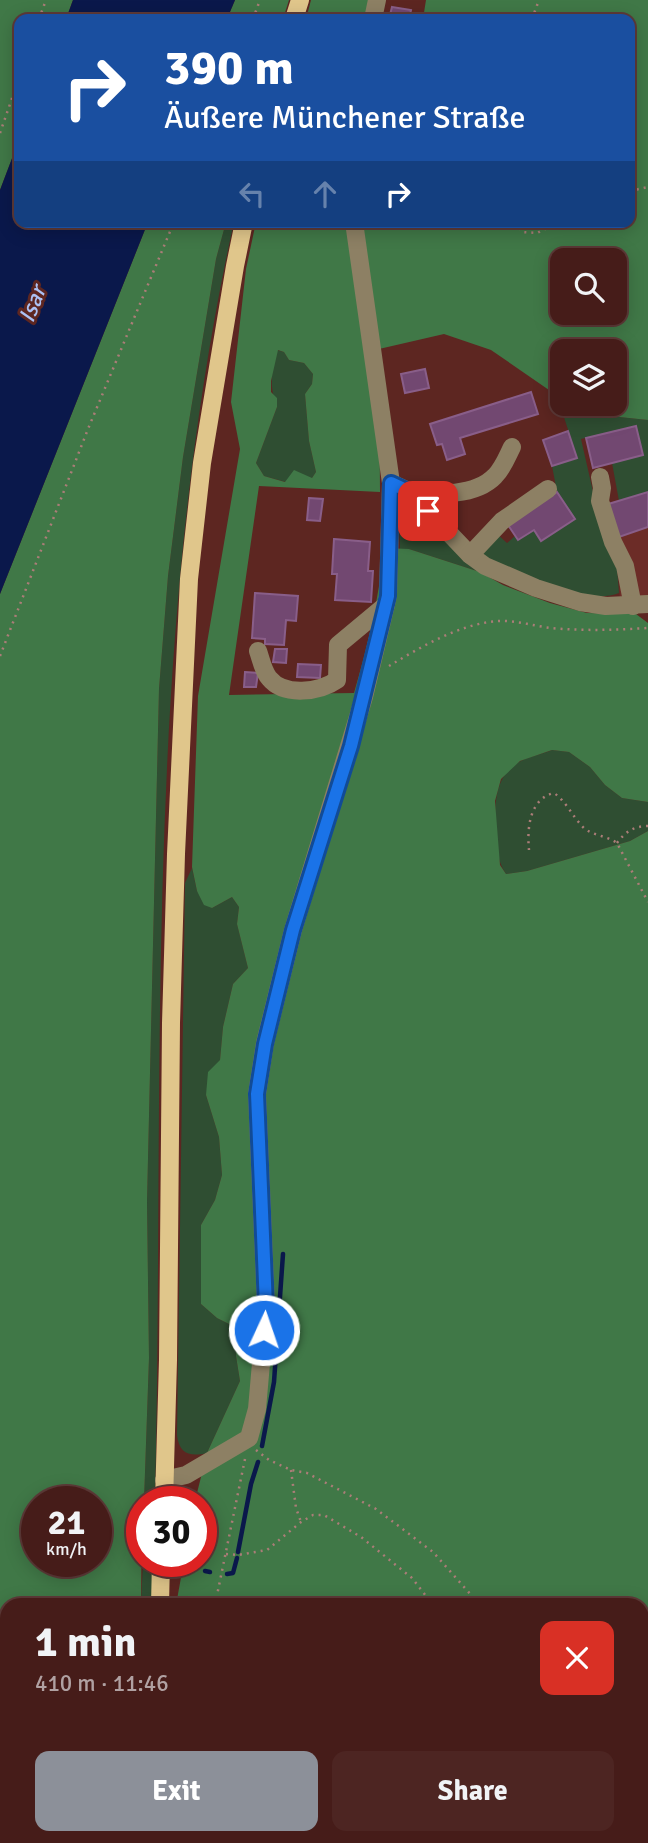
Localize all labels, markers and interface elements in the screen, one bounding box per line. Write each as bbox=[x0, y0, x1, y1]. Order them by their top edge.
text: 390 m bbox=[164, 38, 294, 98]
icon: right bbox=[49, 42, 140, 133]
text: Äußere Münchener Straße bbox=[164, 98, 525, 137]
icon: left bbox=[233, 175, 271, 213]
icon: ahead bbox=[306, 175, 344, 213]
icon: right bbox=[379, 175, 417, 213]
map controls bbox=[550, 248, 627, 416]
button: search bbox=[550, 248, 627, 325]
water label: Isar bbox=[12, 278, 54, 327]
button: layers bbox=[550, 339, 627, 416]
pin bbox=[398, 481, 458, 541]
icon: arrive bbox=[409, 492, 447, 530]
position arrow bbox=[227, 1293, 301, 1367]
speed limit sign: 30 bbox=[126, 1486, 217, 1577]
text: 21 bbox=[48, 1501, 85, 1544]
text: km/h bbox=[46, 1538, 87, 1560]
text: 1 min bbox=[35, 1617, 136, 1668]
button: close bbox=[540, 1621, 614, 1695]
text: 410 m · 11:46 bbox=[35, 1669, 169, 1698]
button: Exit bbox=[35, 1751, 318, 1831]
button: Share bbox=[332, 1751, 614, 1831]

